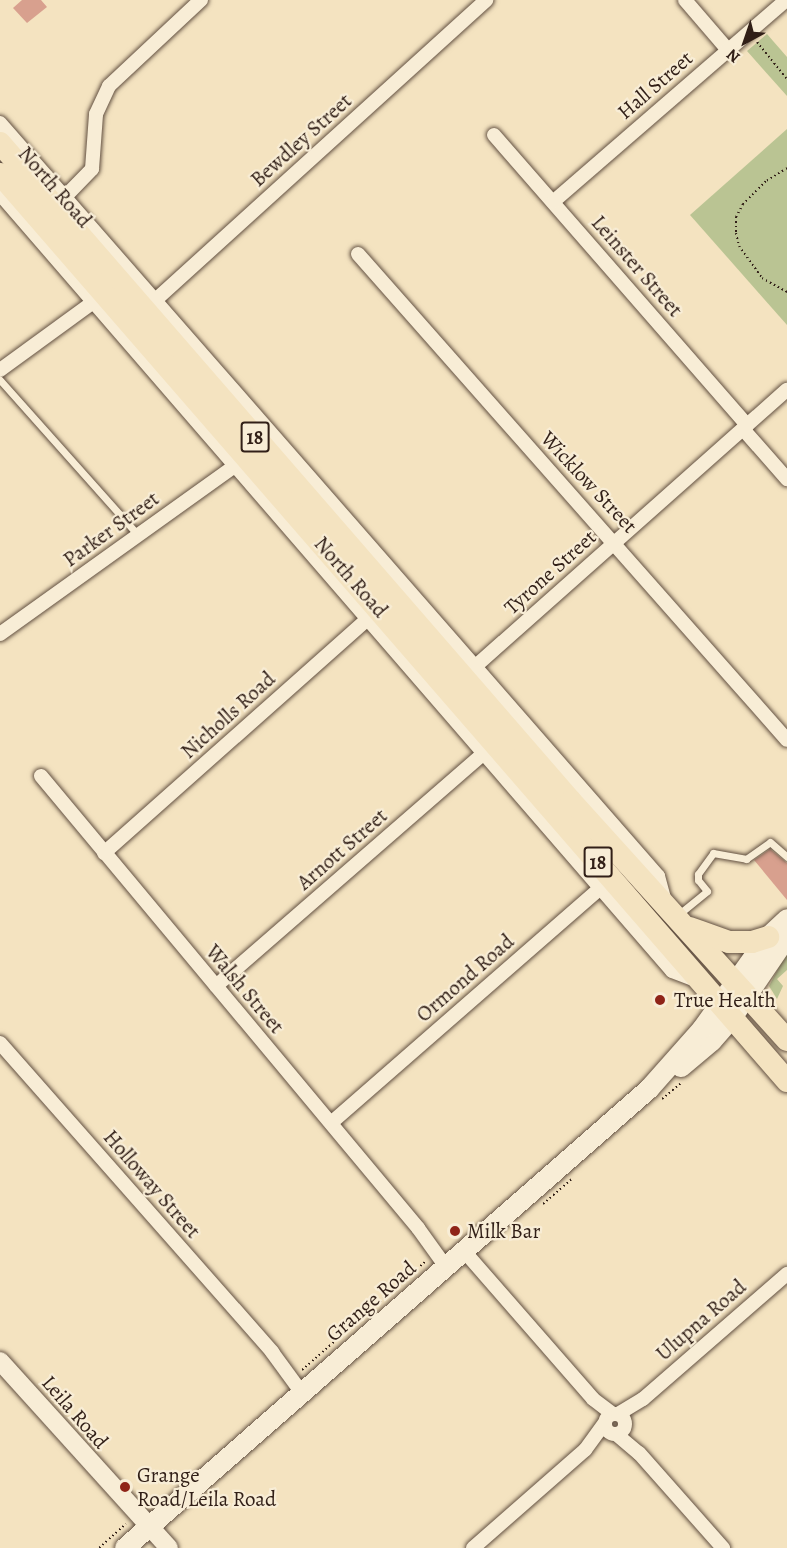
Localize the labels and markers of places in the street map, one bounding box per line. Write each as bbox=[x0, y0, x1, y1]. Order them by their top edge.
place label: True Health bbox=[674, 987, 776, 1013]
marker: True Health bbox=[651, 991, 669, 1009]
place label: Milk Bar bbox=[467, 1218, 541, 1244]
marker: Milk Bar bbox=[448, 1224, 462, 1238]
place label: Grange Road/Leila Road bbox=[137, 1462, 276, 1512]
marker: Grange Road/Leila Road bbox=[118, 1480, 132, 1494]

